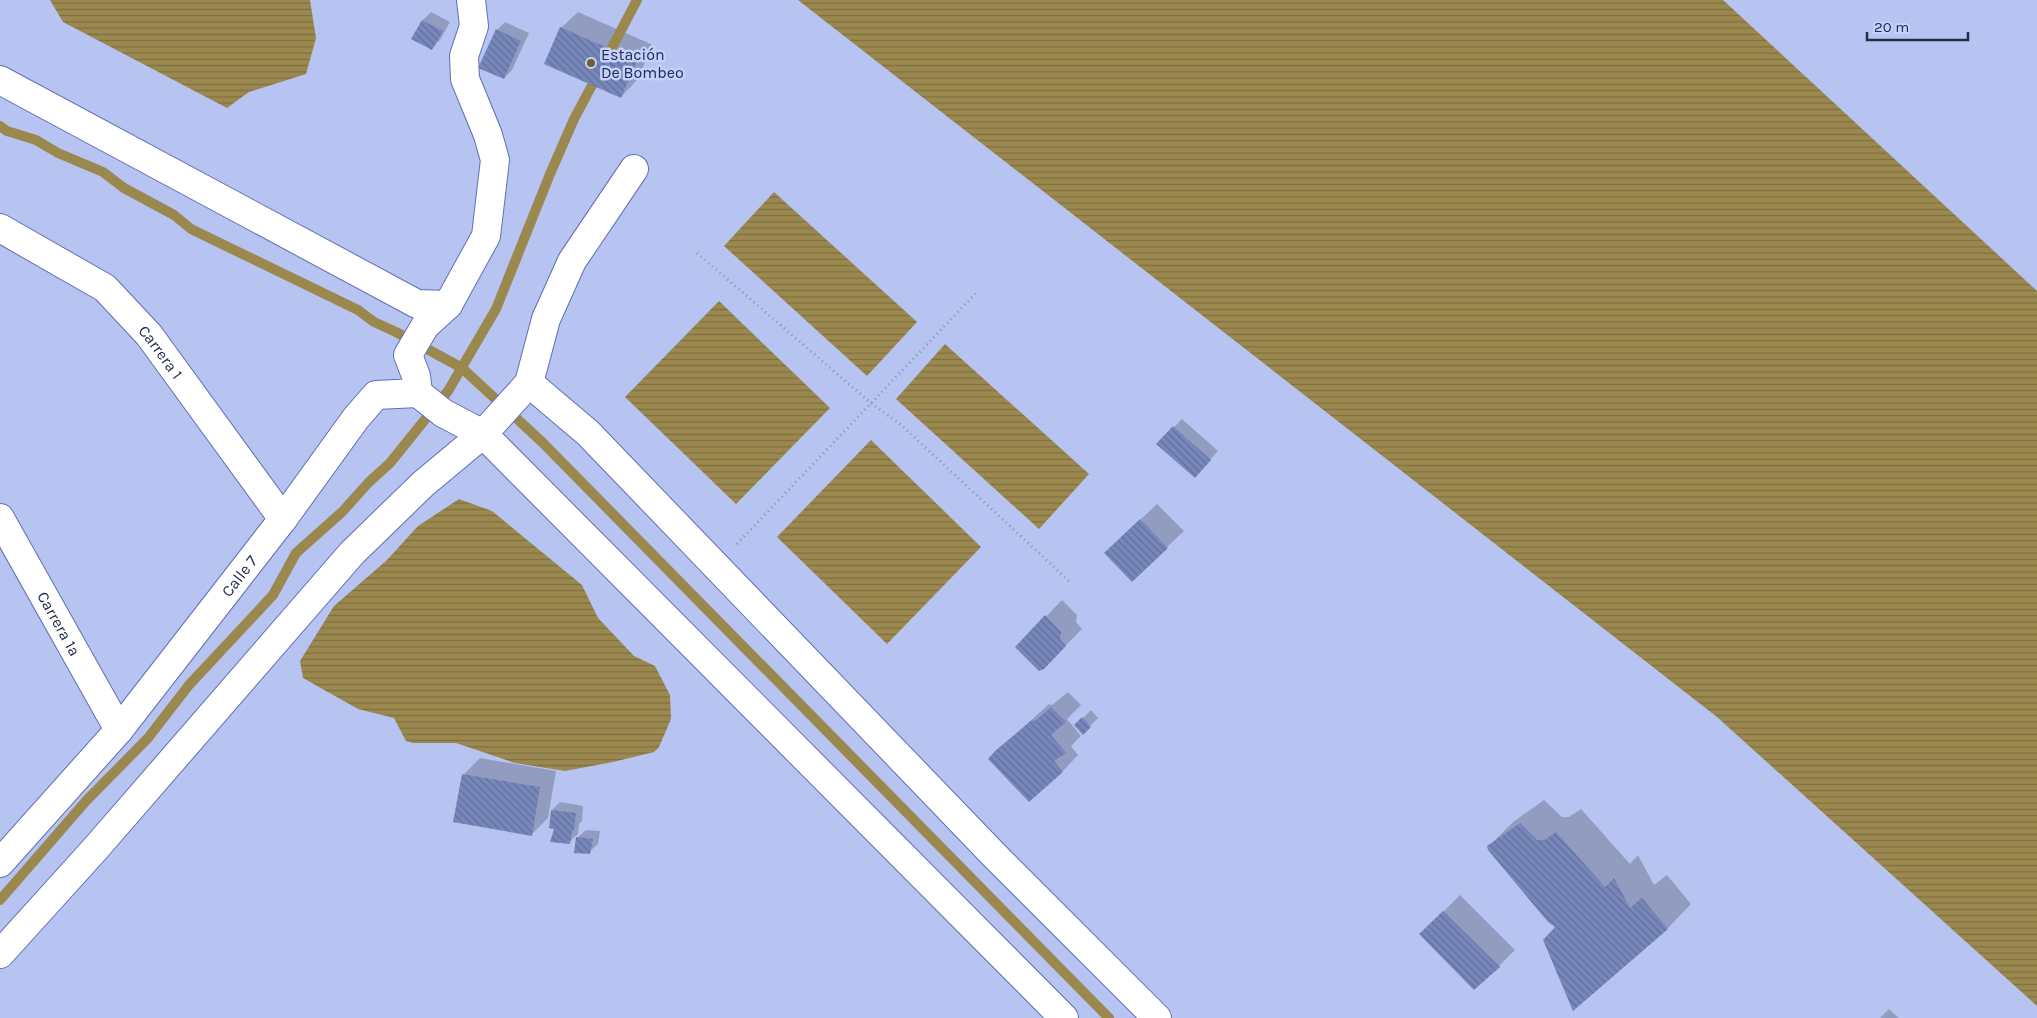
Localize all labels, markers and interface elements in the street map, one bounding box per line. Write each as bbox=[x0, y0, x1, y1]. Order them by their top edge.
scale bar bbox=[1867, 10, 1968, 42]
text: 20 m bbox=[1874, 18, 1909, 36]
place label: Estación De Bombeo bbox=[601, 45, 684, 82]
marker: Estación De Bombeo bbox=[585, 57, 597, 69]
street label: Carrera 1 bbox=[135, 321, 187, 382]
street label: Calle 7 bbox=[217, 551, 261, 600]
street label: Carrera 1a bbox=[34, 588, 85, 659]

